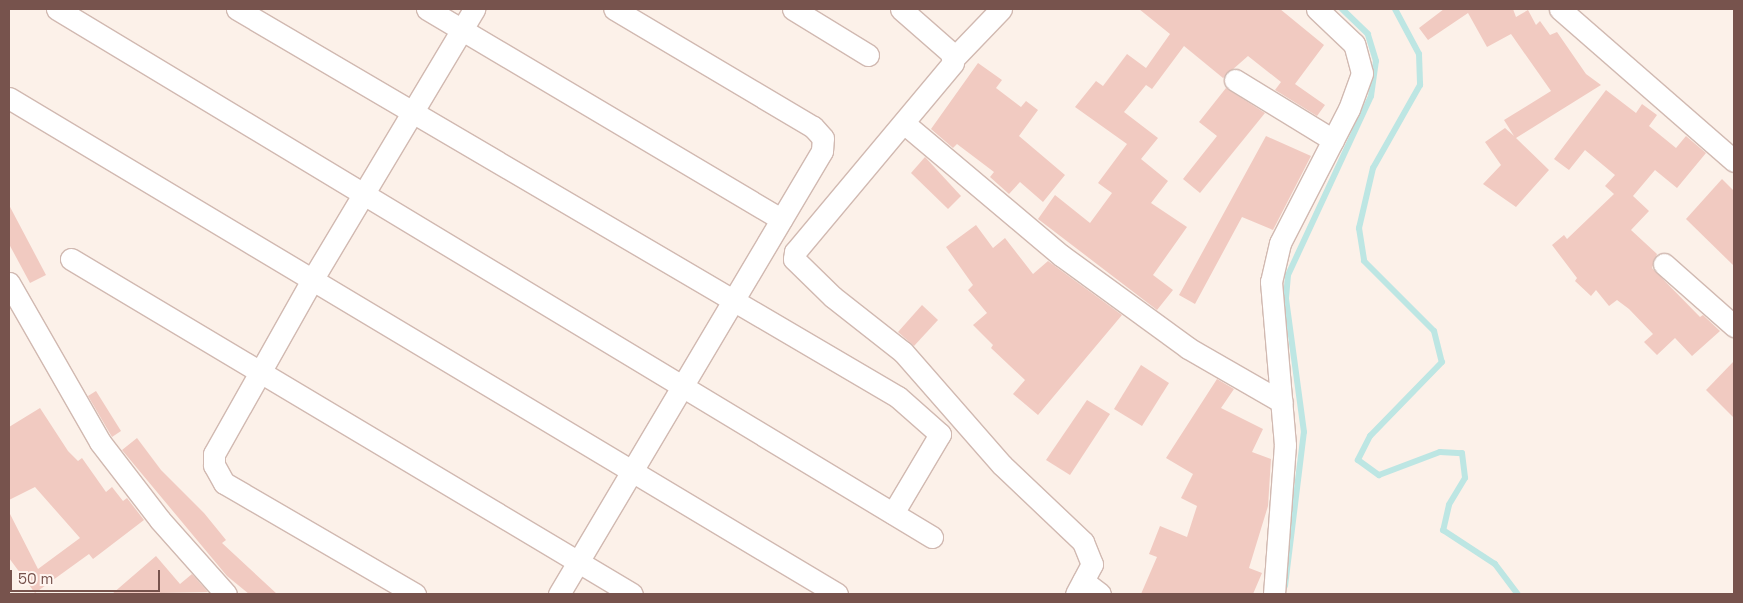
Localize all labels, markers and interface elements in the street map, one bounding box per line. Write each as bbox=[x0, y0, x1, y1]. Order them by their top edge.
scale bar bbox=[12, 560, 162, 592]
text: 50 m bbox=[18, 569, 53, 588]

